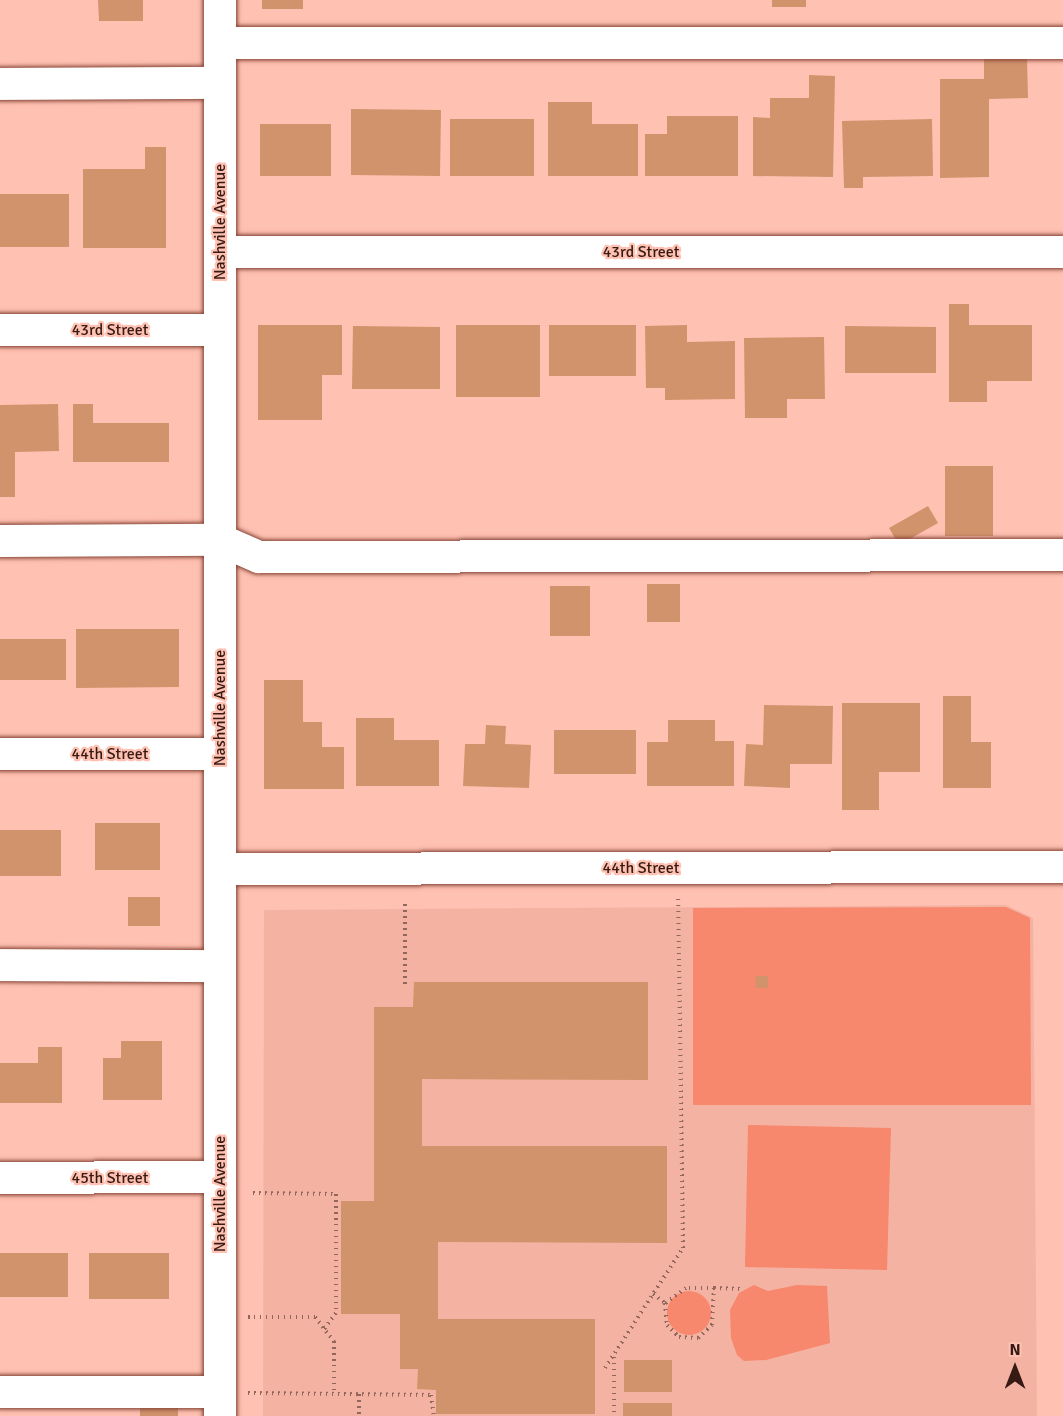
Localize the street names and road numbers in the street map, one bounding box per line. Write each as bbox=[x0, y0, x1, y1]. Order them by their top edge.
street label: Nashville Avenue bbox=[210, 164, 230, 280]
street label: 43rd Street bbox=[603, 242, 679, 262]
street label: 43rd Street bbox=[72, 320, 148, 340]
street label: Nashville Avenue bbox=[210, 650, 230, 766]
street label: 44th Street bbox=[72, 744, 148, 764]
street label: 44th Street bbox=[603, 858, 679, 878]
street label: Nashville Avenue bbox=[210, 1136, 230, 1252]
street label: 45th Street bbox=[72, 1168, 148, 1188]

